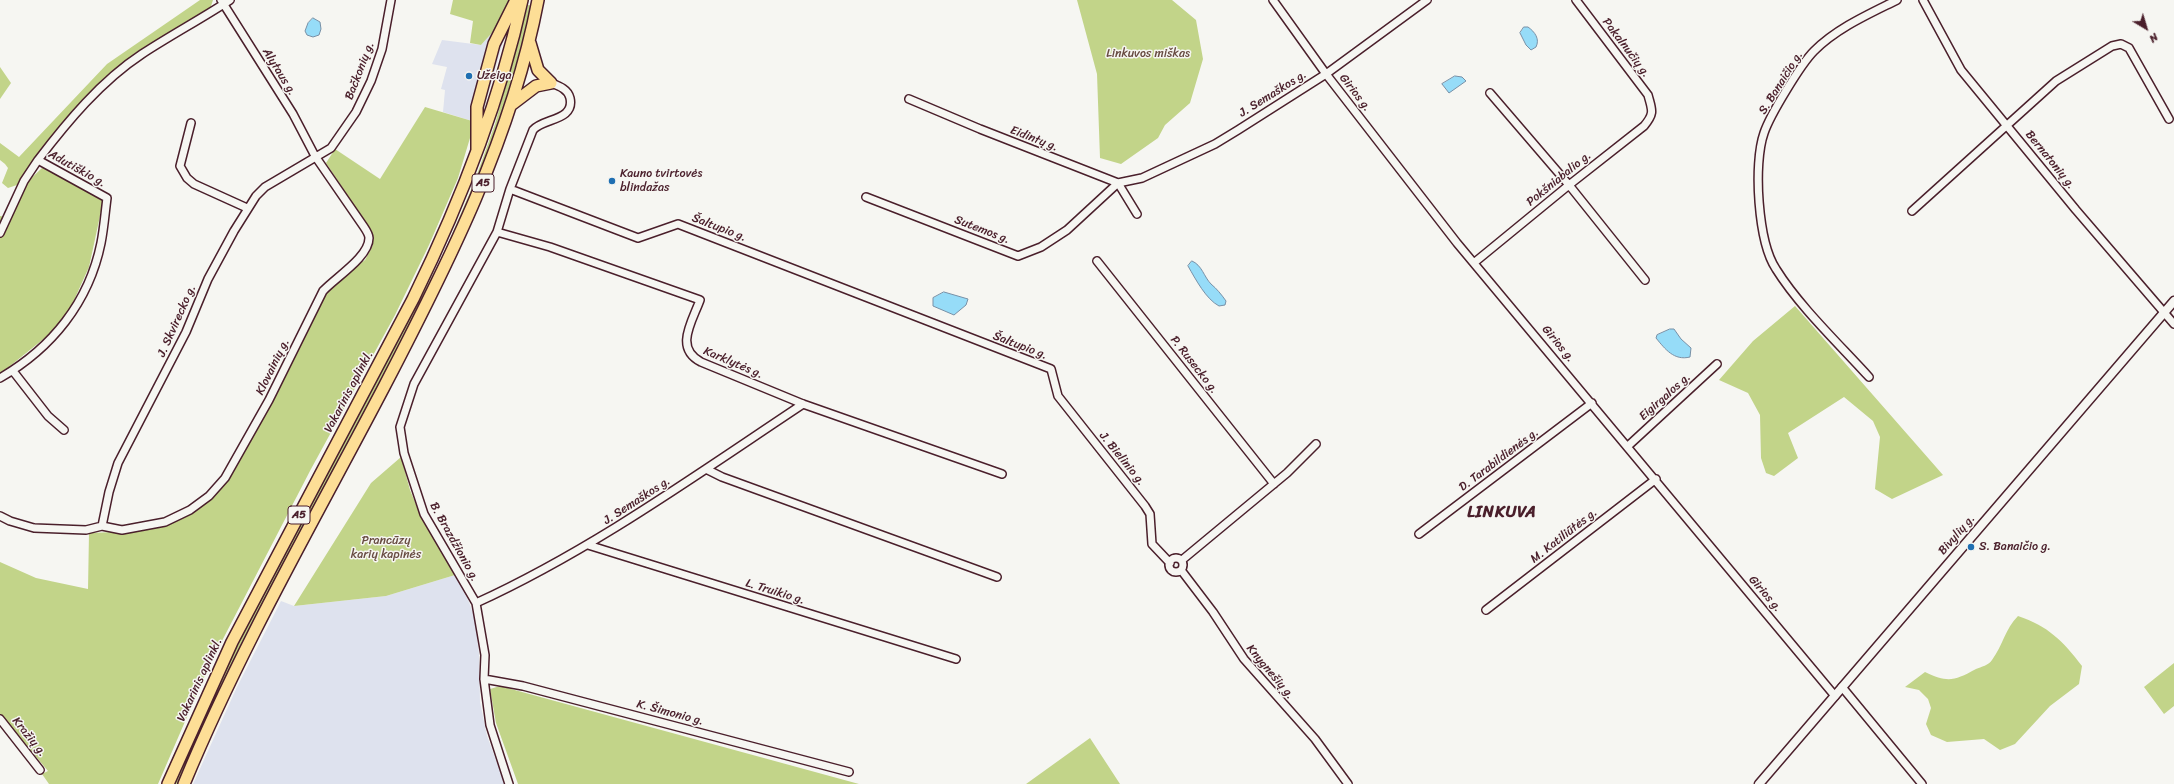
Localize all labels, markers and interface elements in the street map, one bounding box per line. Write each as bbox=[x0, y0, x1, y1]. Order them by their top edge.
north arrow bbox=[2126, 8, 2166, 48]
street label: Pakalnučių g. bbox=[1599, 15, 1653, 81]
text: N bbox=[2145, 28, 2163, 48]
street label: Bačkonių g. bbox=[342, 40, 378, 102]
street label: Alytaus g. bbox=[259, 46, 299, 98]
park label: Linkuvos miškas bbox=[1106, 47, 1190, 61]
street label: S. Banaičio g. bbox=[1756, 49, 1806, 117]
street label: J. Semaškos g. bbox=[1237, 68, 1309, 120]
place label: Užeiga bbox=[477, 69, 512, 83]
marker: Užeiga bbox=[464, 71, 474, 81]
street label: Girios g. bbox=[1336, 72, 1374, 114]
street label: Eidintų g. bbox=[1008, 123, 1060, 155]
street label: Bernatonių g. bbox=[2022, 128, 2078, 192]
street label: Adutiškio g. bbox=[46, 147, 108, 191]
street label: Pokšniabalio g. bbox=[1524, 149, 1594, 209]
place label: Kauno tvirtovės blindažas bbox=[620, 167, 702, 195]
road number: A5 bbox=[472, 174, 494, 192]
marker: Kauno tvirtovės blindažas bbox=[607, 176, 617, 186]
street label: Šaltupio g. bbox=[690, 211, 748, 245]
street label: Sutemos g. bbox=[952, 213, 1012, 247]
street label: J. Skvirecko g. bbox=[155, 283, 199, 359]
street label: Girios g. bbox=[1539, 323, 1577, 365]
street label: Šaltupio g. bbox=[991, 329, 1049, 363]
street label: P. Rusecko g. bbox=[1167, 333, 1221, 397]
street label: Klovainių g. bbox=[253, 337, 293, 397]
street label: Karklytės g. bbox=[701, 344, 765, 382]
street label: Vakarinis aplinkl. bbox=[321, 349, 377, 435]
street label: Eigirgalos g. bbox=[1636, 370, 1694, 424]
street label: D. Tarabildienės g. bbox=[1456, 425, 1542, 495]
street label: J. Bielinio g. bbox=[1096, 429, 1148, 489]
street label: J. Semaškos g. bbox=[601, 474, 673, 528]
street label: B. Brazdžionio g. bbox=[426, 500, 482, 584]
district label: LINKUVA bbox=[1467, 503, 1537, 523]
street label: M. Katiliūtės g. bbox=[1528, 505, 1600, 567]
road number: A5 bbox=[288, 506, 310, 524]
street label: Bivylių g. bbox=[1936, 512, 1978, 558]
park label: Prancūzų karių kapinės bbox=[351, 534, 421, 562]
place label: S. Banaičio g. bbox=[1979, 540, 2051, 554]
marker: S. Banaičio g. bbox=[1966, 542, 1976, 552]
street label: Girios g. bbox=[1745, 573, 1785, 615]
street label: L. Truikio g. bbox=[744, 576, 806, 608]
street label: Vakarinis aplinkl. bbox=[174, 636, 226, 724]
street label: Knygnešių g. bbox=[1243, 642, 1297, 702]
street label: K. Šimonio g. bbox=[635, 697, 705, 729]
street label: Kražių g. bbox=[9, 714, 49, 760]

